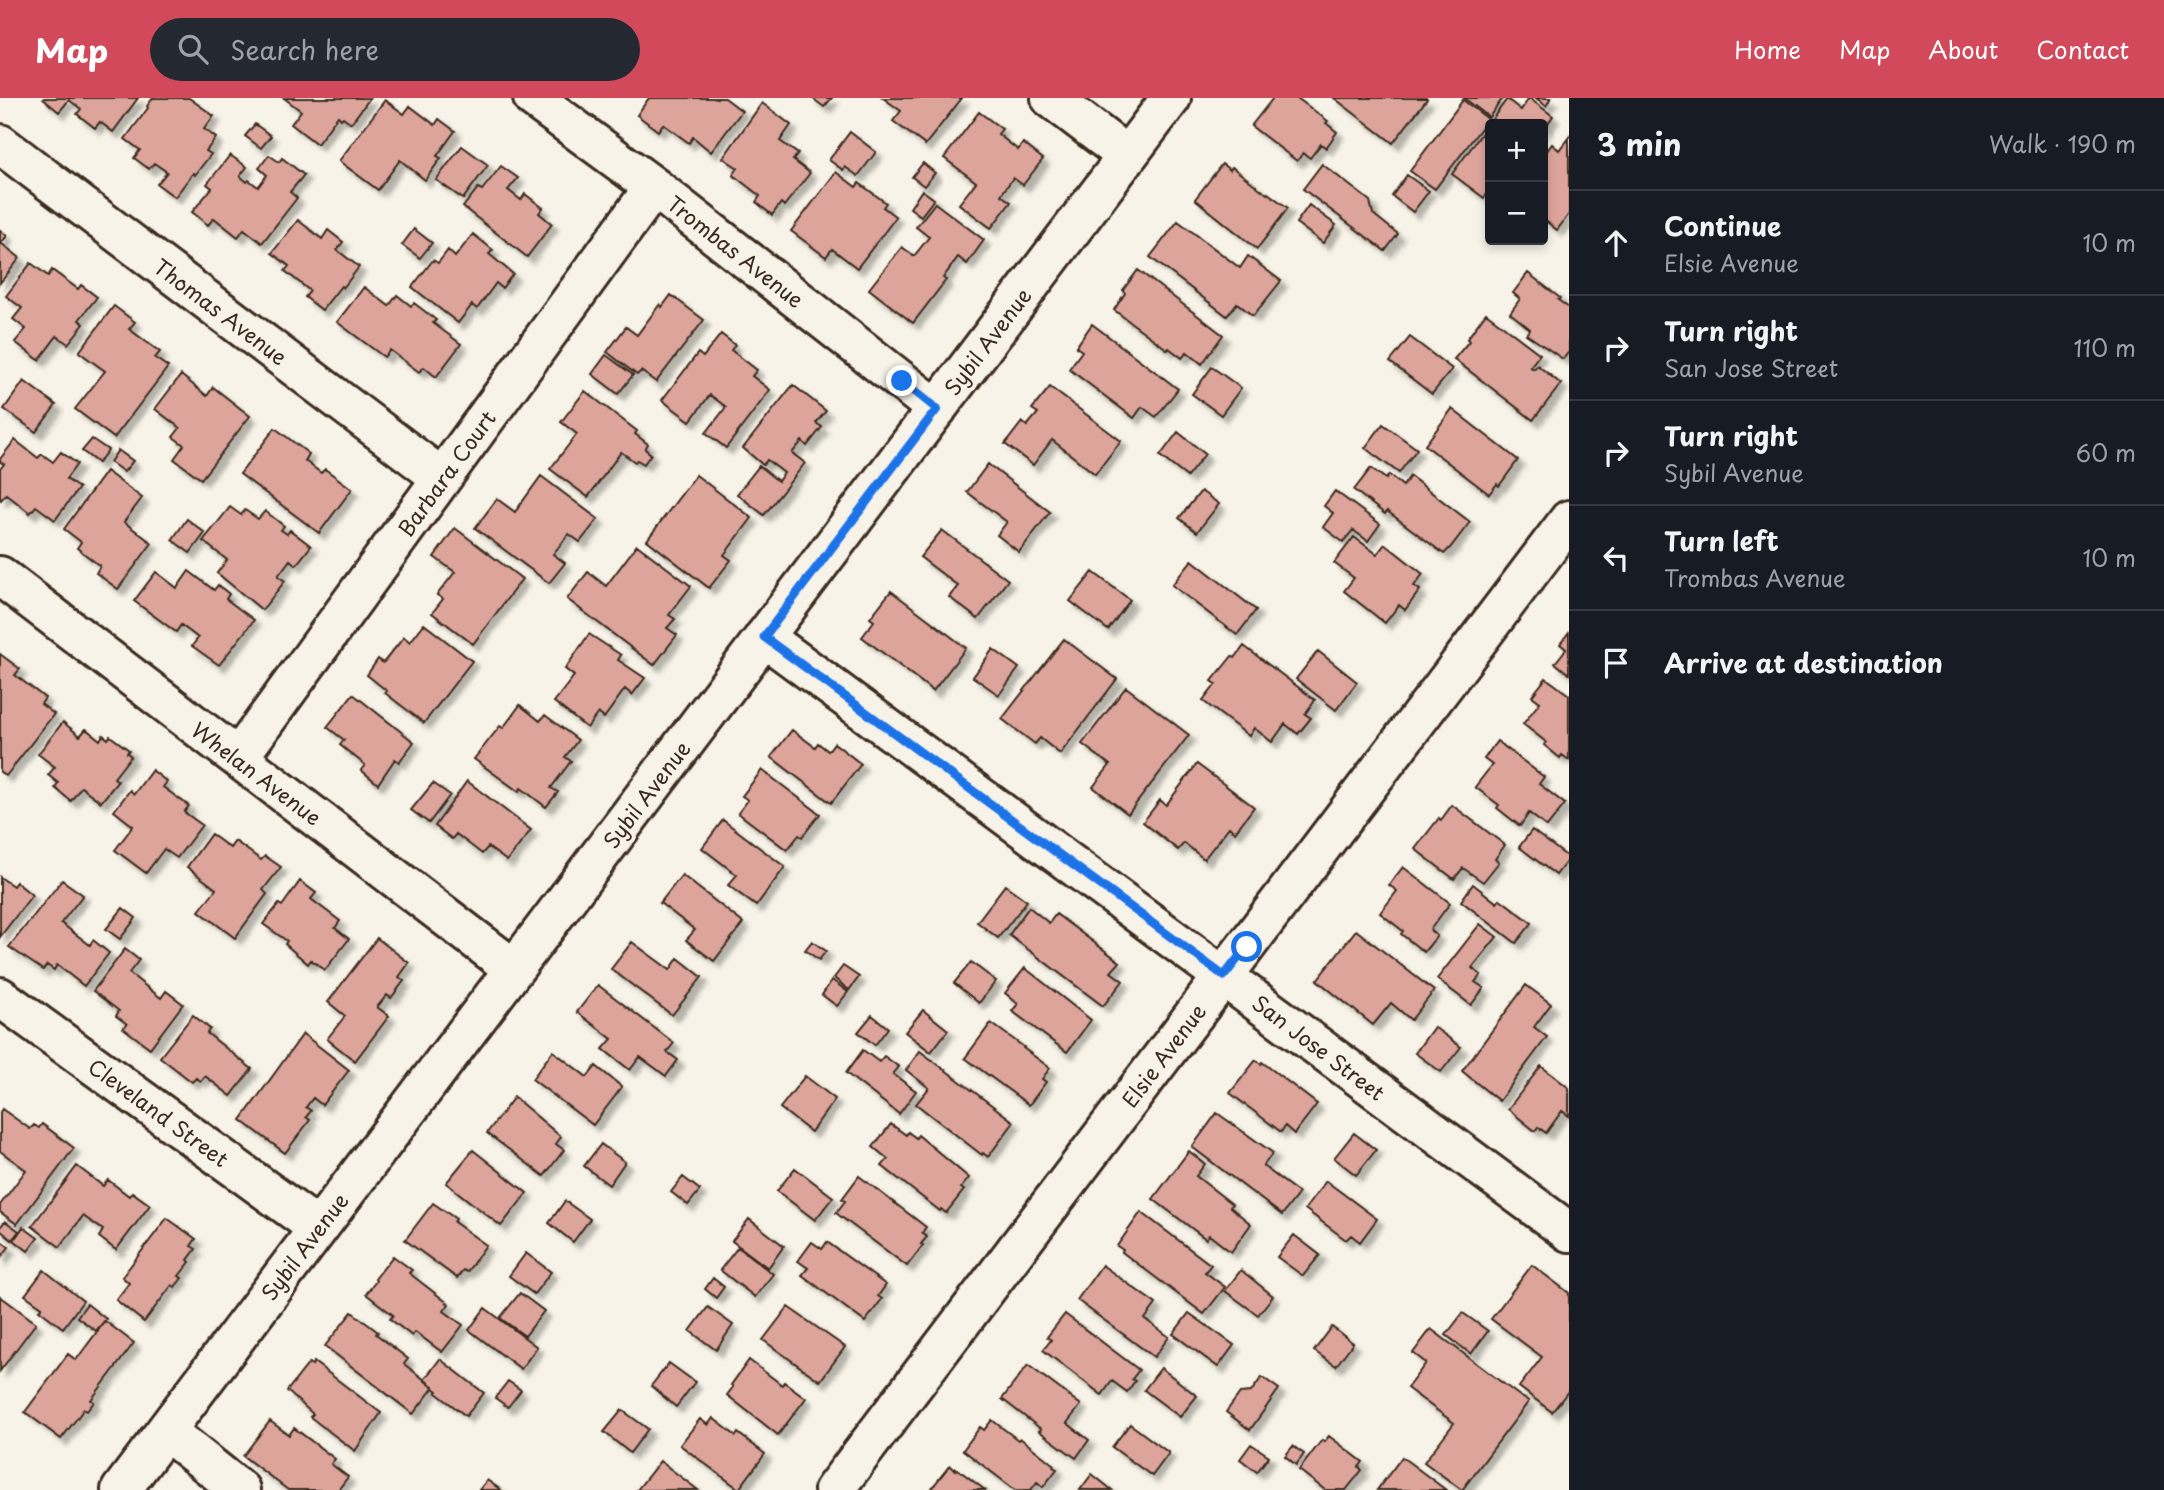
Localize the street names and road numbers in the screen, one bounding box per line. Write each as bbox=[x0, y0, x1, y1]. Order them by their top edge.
street label: Trombas Avenue bbox=[661, 187, 811, 315]
street label: Thomas Avenue bbox=[148, 250, 294, 372]
street label: Sybil Avenue bbox=[936, 280, 1038, 402]
street label: Barbara Court bbox=[389, 403, 503, 543]
street label: Whelan Avenue bbox=[185, 713, 329, 833]
street label: Sybil Avenue bbox=[595, 733, 697, 855]
street label: San Jose Street bbox=[1246, 986, 1392, 1108]
street label: Elsie Avenue bbox=[1113, 996, 1213, 1114]
street label: Cleveland Street bbox=[82, 1050, 236, 1174]
street label: Sybil Avenue bbox=[253, 1185, 355, 1307]

